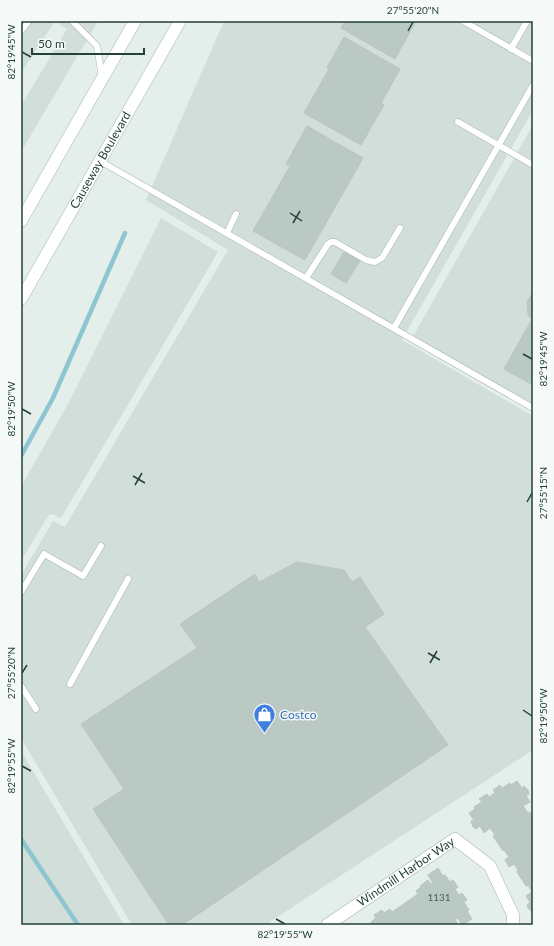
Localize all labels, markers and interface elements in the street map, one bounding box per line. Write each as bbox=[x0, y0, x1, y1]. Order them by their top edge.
text: 27°55'20"N bbox=[387, 4, 439, 16]
text: 82°19'45"W bbox=[5, 24, 17, 80]
scale bar bbox=[32, 30, 144, 56]
text: 50 m bbox=[38, 36, 65, 51]
street label: Causeway Boulevard bbox=[66, 109, 134, 211]
text: 82°19'45"W bbox=[537, 331, 549, 387]
text: 82°19'50"W bbox=[5, 381, 17, 437]
text: 27°55'15"N bbox=[537, 467, 549, 519]
text: 27°55'20"N bbox=[5, 647, 17, 699]
text: 82°19'50"W bbox=[537, 688, 549, 744]
shop icon: Costco bbox=[251, 702, 277, 735]
place label: Costco bbox=[280, 707, 317, 722]
text: 82°19'55"W bbox=[5, 738, 17, 794]
street label: Windmill Harbor Way bbox=[354, 833, 458, 910]
house number: 1131 bbox=[427, 891, 451, 903]
text: 82°19'55"W bbox=[257, 928, 313, 940]

